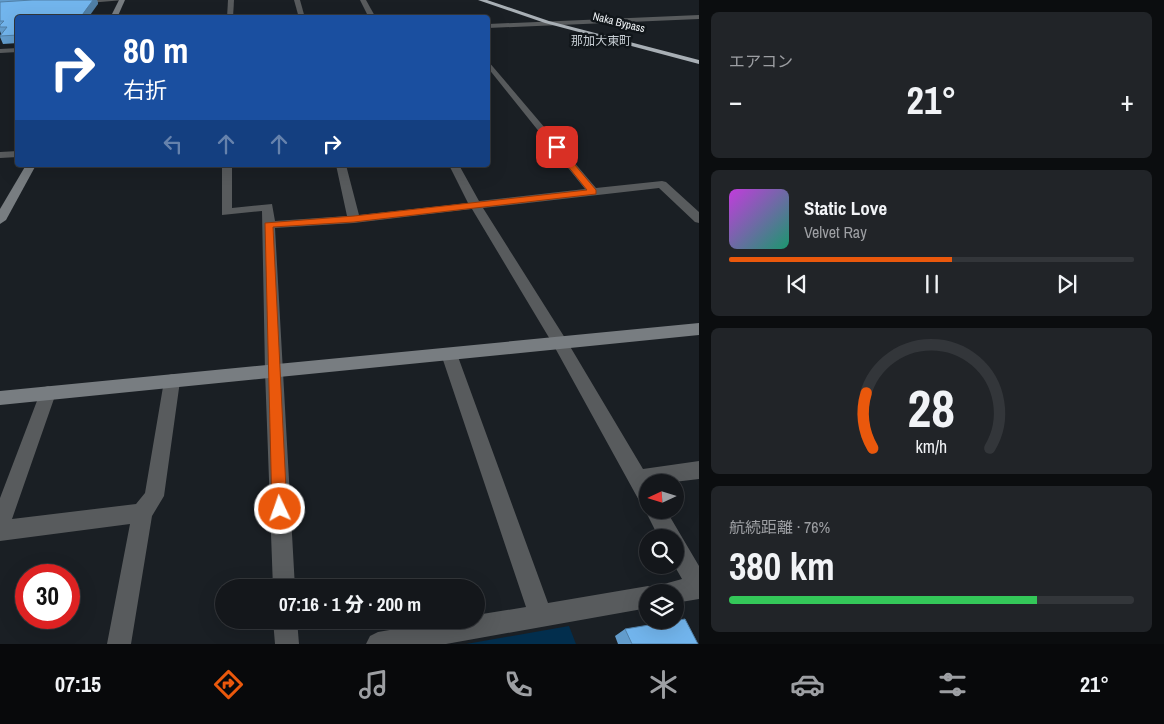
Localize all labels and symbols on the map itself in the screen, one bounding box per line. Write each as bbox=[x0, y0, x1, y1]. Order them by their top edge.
street label: Naka Bypass bbox=[592, 9, 647, 35]
district label: 那加大東町 bbox=[571, 33, 631, 49]
pin bbox=[536, 126, 578, 168]
north arrow bbox=[639, 474, 684, 519]
position arrow bbox=[253, 482, 305, 534]
speed limit sign: 30 bbox=[15, 564, 80, 629]

